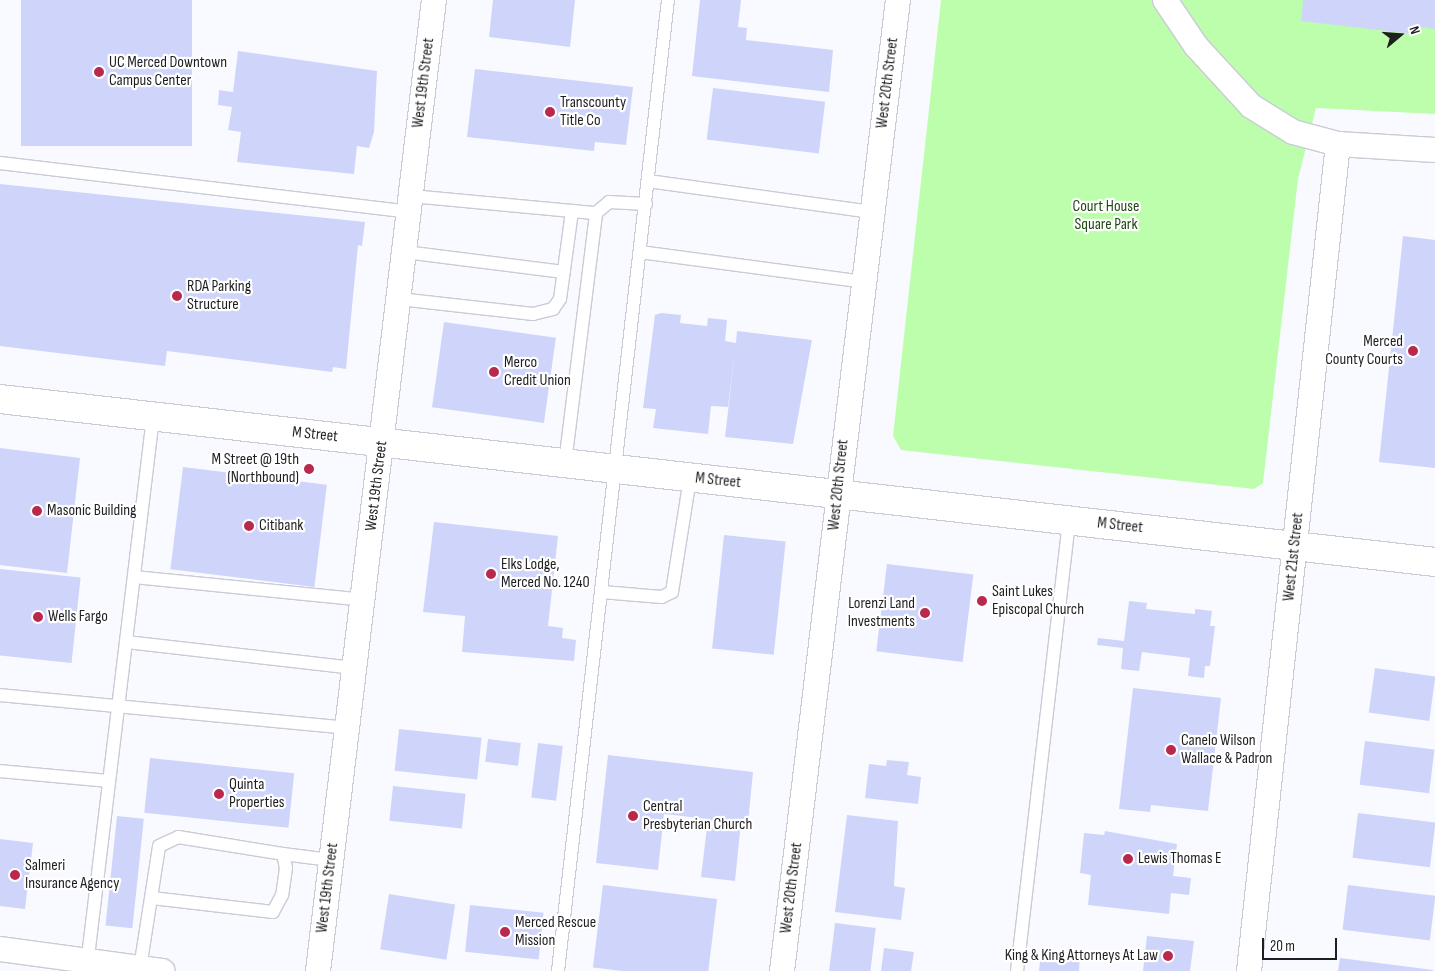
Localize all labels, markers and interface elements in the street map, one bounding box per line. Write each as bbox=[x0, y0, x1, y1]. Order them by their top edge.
north arrow bbox=[1375, 10, 1425, 60]
text: N bbox=[1405, 24, 1424, 36]
street label: West 20th Street bbox=[873, 36, 903, 130]
street label: West 19th Street bbox=[409, 37, 439, 129]
place label: UC Merced Downtown Campus Center bbox=[109, 53, 227, 91]
marker: UC Merced Downtown Campus Center bbox=[93, 66, 105, 78]
place label: Transcounty Title Co bbox=[560, 93, 626, 131]
marker: Transcounty Title Co bbox=[544, 106, 556, 118]
park label: Court House Square Park bbox=[1073, 197, 1139, 235]
place label: RDA Parking Structure bbox=[187, 277, 251, 315]
marker: RDA Parking Structure bbox=[171, 290, 183, 302]
place label: Merced County Courts bbox=[1325, 332, 1403, 370]
marker: Merced County Courts bbox=[1407, 345, 1419, 357]
place label: Merco Credit Union bbox=[504, 353, 571, 391]
marker: Merco Credit Union bbox=[488, 366, 500, 378]
street label: M Street bbox=[291, 423, 339, 447]
street label: West 20th Street bbox=[825, 438, 853, 532]
street label: West 19th Street bbox=[362, 440, 392, 532]
place label: M Street @ 19th (Northbound) bbox=[212, 450, 299, 488]
marker: M Street @ 19th (Northbound) bbox=[303, 463, 315, 475]
street label: M Street bbox=[694, 469, 742, 493]
place label: Masonic Building bbox=[47, 501, 136, 521]
marker: Masonic Building bbox=[31, 505, 43, 517]
street label: West 21st Street bbox=[1280, 512, 1308, 602]
street label: M Street bbox=[1096, 514, 1144, 538]
place label: Citibank bbox=[259, 516, 303, 536]
marker: Citibank bbox=[243, 520, 255, 532]
place label: Elks Lodge, Merced No. 1240 bbox=[501, 555, 590, 593]
marker: Elks Lodge, Merced No. 1240 bbox=[485, 568, 497, 580]
place label: Saint Lukes Episcopal Church bbox=[992, 582, 1084, 620]
place label: Lorenzi Land Investments bbox=[848, 594, 915, 632]
marker: Saint Lukes Episcopal Church bbox=[976, 595, 988, 607]
place label: Wells Fargo bbox=[48, 607, 108, 627]
marker: Lorenzi Land Investments bbox=[919, 607, 931, 619]
marker: Wells Fargo bbox=[32, 611, 44, 623]
place label: Canelo Wilson Wallace & Padron bbox=[1181, 731, 1272, 769]
marker: Canelo Wilson Wallace & Padron bbox=[1165, 744, 1177, 756]
place label: Quinta Properties bbox=[229, 775, 285, 813]
marker: Quinta Properties bbox=[213, 788, 225, 800]
place label: Central Presbyterian Church bbox=[643, 797, 752, 835]
marker: Central Presbyterian Church bbox=[627, 810, 639, 822]
street label: West 20th Street bbox=[777, 841, 807, 935]
street label: West 19th Street bbox=[313, 842, 343, 934]
place label: Lewis Thomas E bbox=[1138, 849, 1222, 869]
marker: Lewis Thomas E bbox=[1122, 853, 1134, 865]
place label: Salmeri Insurance Agency bbox=[25, 856, 119, 894]
marker: Salmeri Insurance Agency bbox=[9, 869, 21, 881]
place label: Merced Rescue Mission bbox=[515, 913, 596, 951]
marker: Merced Rescue Mission bbox=[499, 926, 511, 938]
scale bar bbox=[1265, 928, 1340, 960]
text: 20 m bbox=[1270, 937, 1295, 956]
place label: King & King Attorneys At Law bbox=[1005, 946, 1158, 966]
marker: King & King Attorneys At Law bbox=[1162, 950, 1174, 962]

